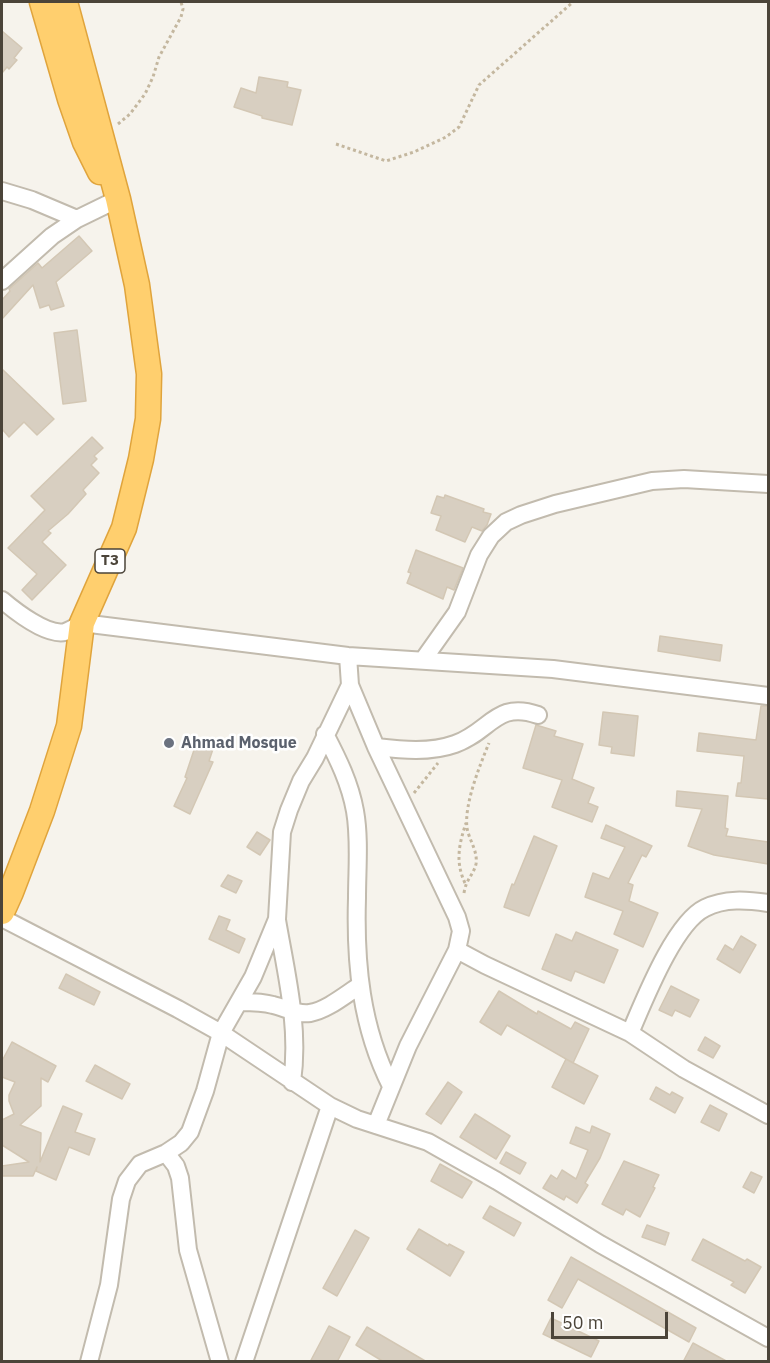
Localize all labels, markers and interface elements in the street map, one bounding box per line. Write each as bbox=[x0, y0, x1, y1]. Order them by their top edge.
road number: T3 bbox=[95, 549, 125, 573]
place label: Ahmad Mosque bbox=[181, 733, 297, 753]
marker: Ahmad Mosque bbox=[162, 736, 176, 750]
scale bar bbox=[554, 1300, 671, 1338]
text: 50 m bbox=[562, 1311, 604, 1334]

